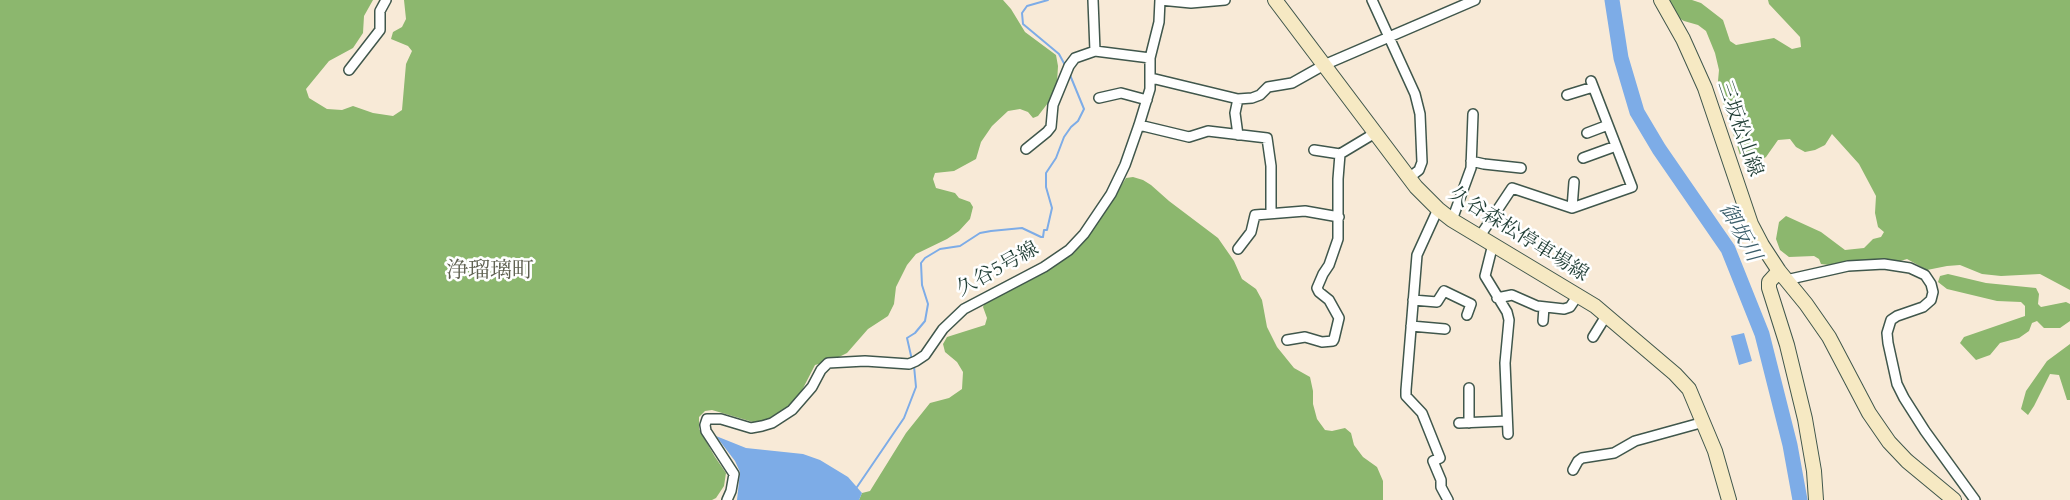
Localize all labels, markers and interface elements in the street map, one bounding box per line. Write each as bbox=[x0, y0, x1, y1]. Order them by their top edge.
street label: 三坂松山線 bbox=[1711, 78, 1767, 180]
street label: 久谷森松停車場線 bbox=[1444, 182, 1592, 288]
water label: 御坂川 bbox=[1713, 199, 1765, 267]
street label: 久谷5号線 bbox=[953, 238, 1043, 302]
district label: 浄瑠璃町 bbox=[446, 259, 534, 285]

